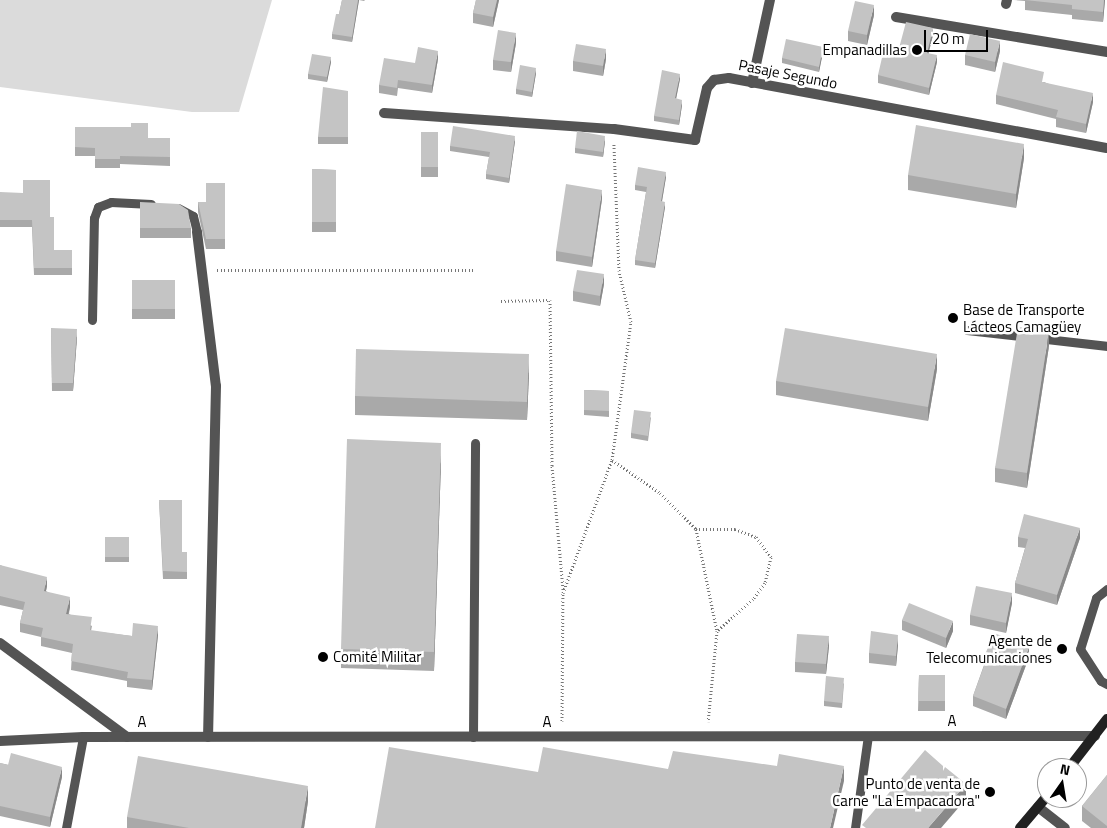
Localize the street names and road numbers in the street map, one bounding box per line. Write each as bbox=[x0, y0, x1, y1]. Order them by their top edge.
street label: Pasaje Segundo bbox=[737, 56, 839, 92]
street label: A bbox=[948, 712, 956, 730]
street label: A bbox=[138, 713, 146, 731]
street label: A bbox=[543, 713, 551, 731]

